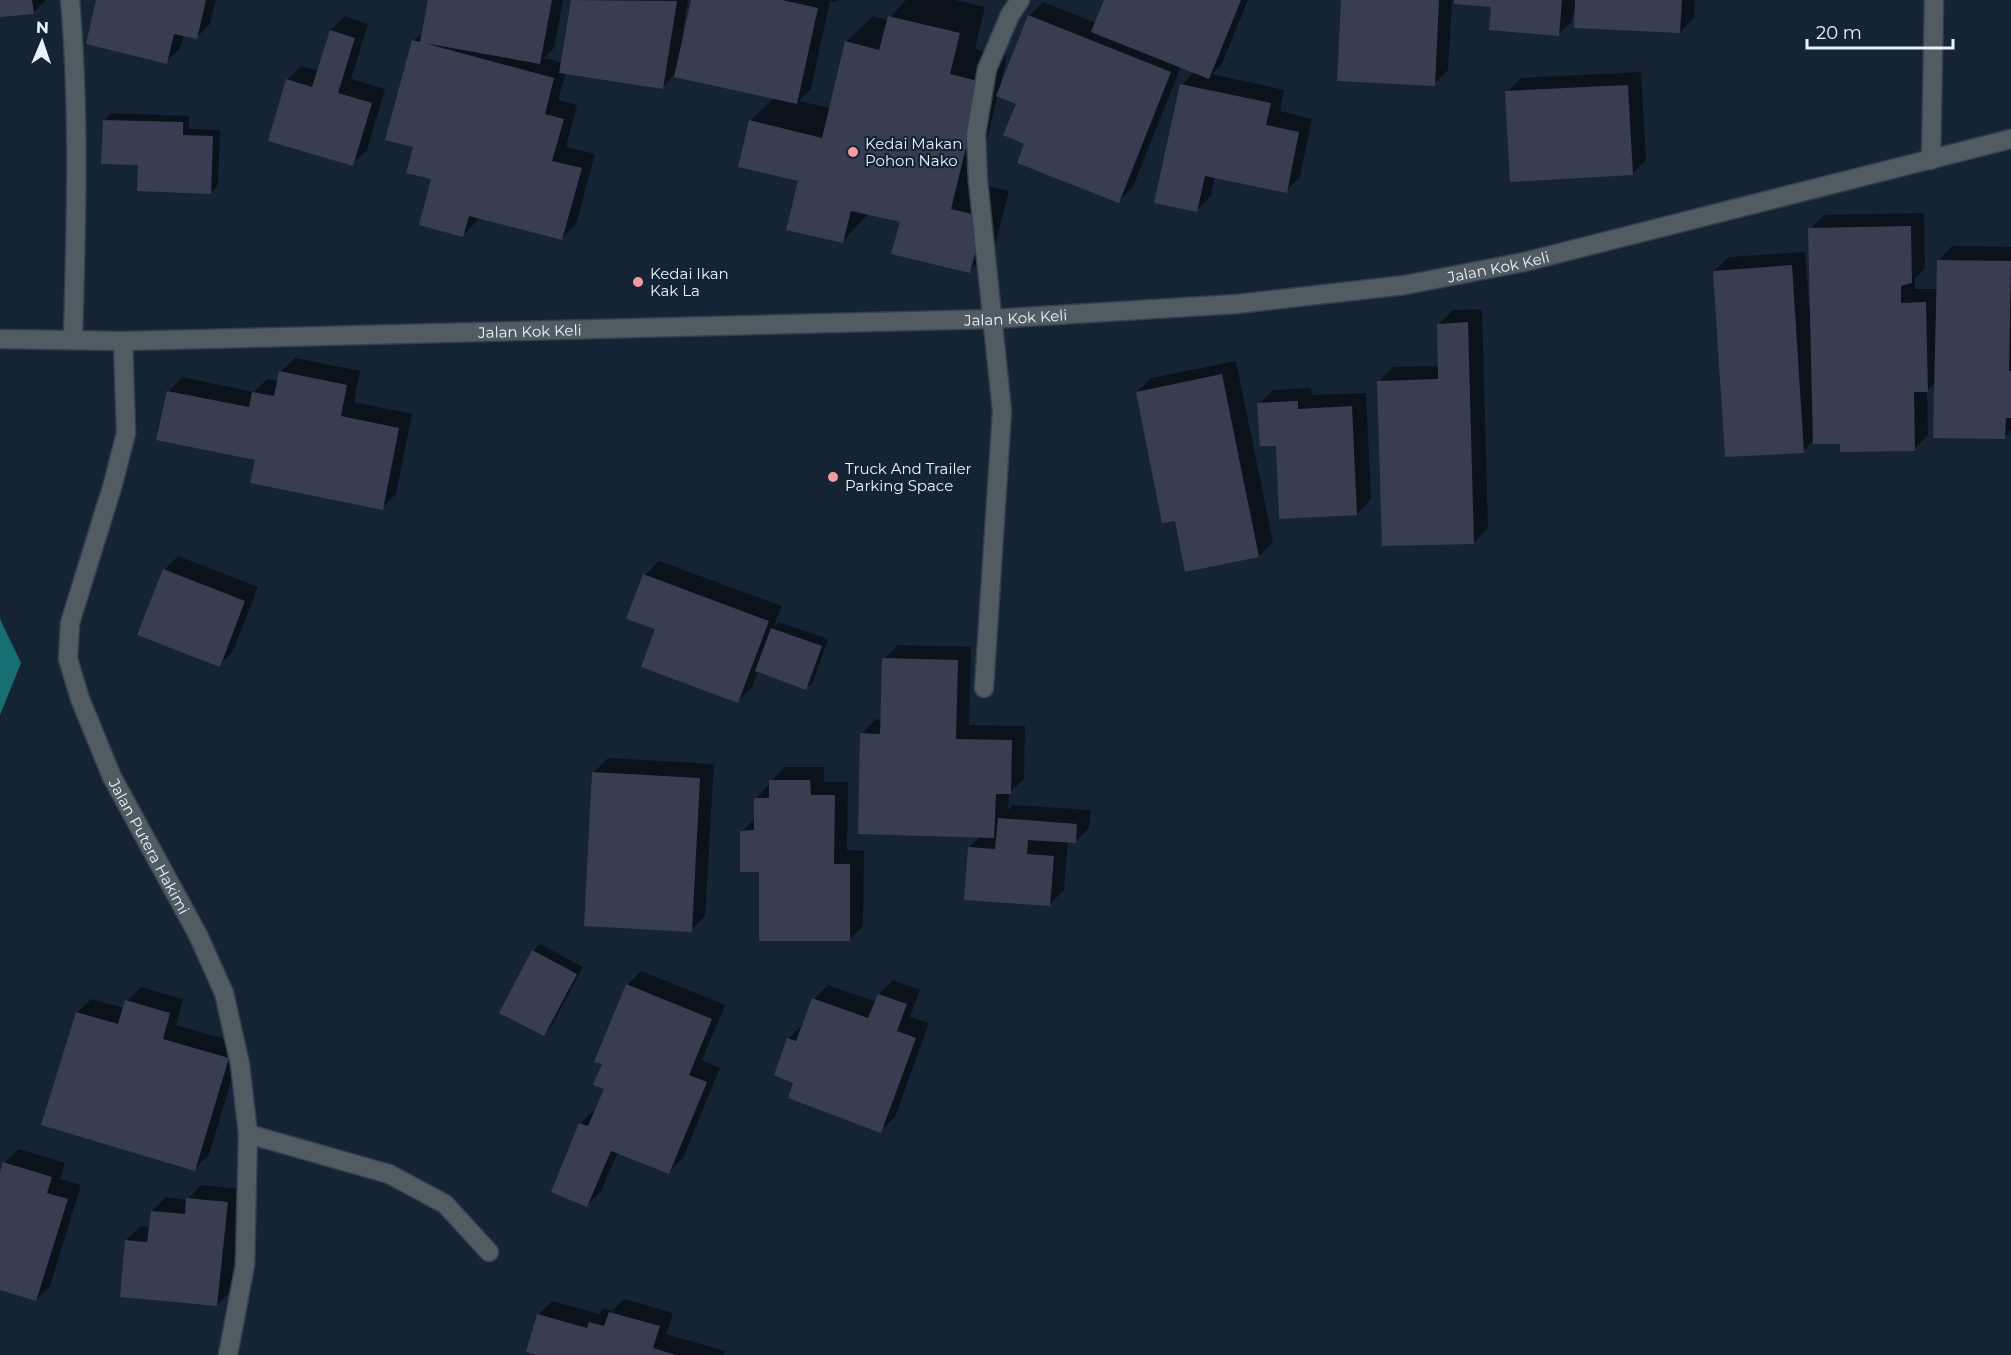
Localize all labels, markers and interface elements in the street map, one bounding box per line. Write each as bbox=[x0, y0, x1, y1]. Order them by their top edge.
north arrow bbox=[12, 12, 72, 72]
scale bar bbox=[1807, 12, 1952, 50]
text: N bbox=[36, 18, 49, 37]
text: 20 m bbox=[1816, 22, 1862, 44]
place label: Kedai Makan Pohon Nako bbox=[865, 134, 962, 170]
marker: Kedai Makan Pohon Nako bbox=[846, 145, 860, 159]
street label: Jalan Kok Keli bbox=[1445, 246, 1551, 286]
place label: Kedai Ikan Kak La bbox=[650, 264, 729, 300]
marker: Kedai Ikan Kak La bbox=[631, 275, 645, 289]
street label: Jalan Kok Keli bbox=[963, 305, 1068, 329]
street label: Jalan Kok Keli bbox=[477, 320, 582, 342]
place label: Truck And Trailer Parking Space bbox=[845, 459, 972, 495]
marker: Truck And Trailer Parking Space bbox=[826, 470, 840, 484]
street label: Jalan Putera Hakimi bbox=[105, 774, 194, 917]

